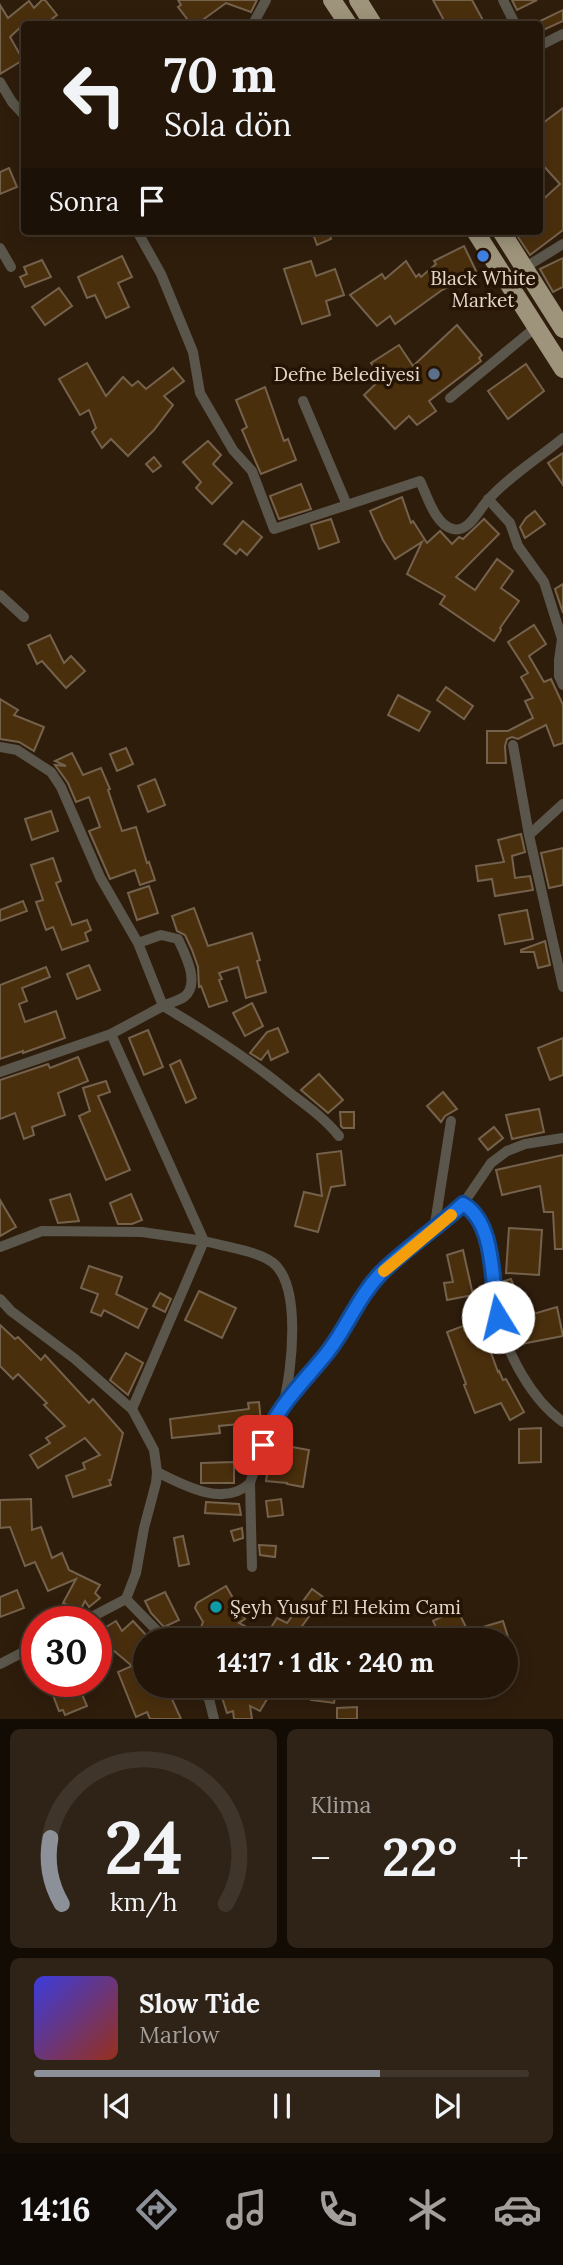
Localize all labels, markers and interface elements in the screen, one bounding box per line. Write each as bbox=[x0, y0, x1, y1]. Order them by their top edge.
text: 70 m bbox=[164, 43, 276, 105]
icon: left bbox=[49, 49, 140, 140]
text: Sola dön bbox=[164, 104, 292, 145]
icon: arrive bbox=[133, 182, 171, 220]
text: Sonra bbox=[49, 185, 119, 218]
marker: Black White Market bbox=[475, 248, 491, 264]
place label: Black White Market bbox=[430, 266, 536, 312]
place label: Defne Belediyesi bbox=[274, 362, 420, 386]
marker: Defne Belediyesi bbox=[426, 366, 442, 382]
position arrow bbox=[461, 1280, 535, 1354]
pin bbox=[233, 1415, 293, 1475]
icon: arrive bbox=[244, 1426, 282, 1464]
place label: Şeyh Yusuf El Hekim Cami bbox=[230, 1595, 461, 1619]
marker: Şeyh Yusuf El Hekim Cami bbox=[208, 1599, 224, 1615]
speed limit sign: 30 bbox=[21, 1606, 112, 1697]
text: 14:17 · 1 dk · 240 m bbox=[217, 1646, 434, 1679]
text: Klima bbox=[311, 1790, 371, 1819]
text: 24 bbox=[104, 1802, 183, 1895]
text: 22° bbox=[382, 1824, 457, 1890]
text: − bbox=[311, 1834, 331, 1882]
text: + bbox=[509, 1834, 529, 1882]
text: km/h bbox=[109, 1886, 177, 1918]
text: Slow Tide bbox=[139, 1987, 260, 2020]
text: Marlow bbox=[139, 2020, 220, 2049]
icon: previous bbox=[98, 2087, 136, 2125]
icon: pause bbox=[263, 2087, 301, 2125]
icon: next bbox=[428, 2087, 466, 2125]
icon: directions bbox=[132, 2185, 181, 2234]
icon: music bbox=[222, 2185, 271, 2234]
icon: phone bbox=[313, 2185, 362, 2234]
icon: climate bbox=[403, 2185, 452, 2234]
icon: car bbox=[493, 2185, 542, 2234]
text: 14:16 bbox=[21, 2189, 91, 2230]

